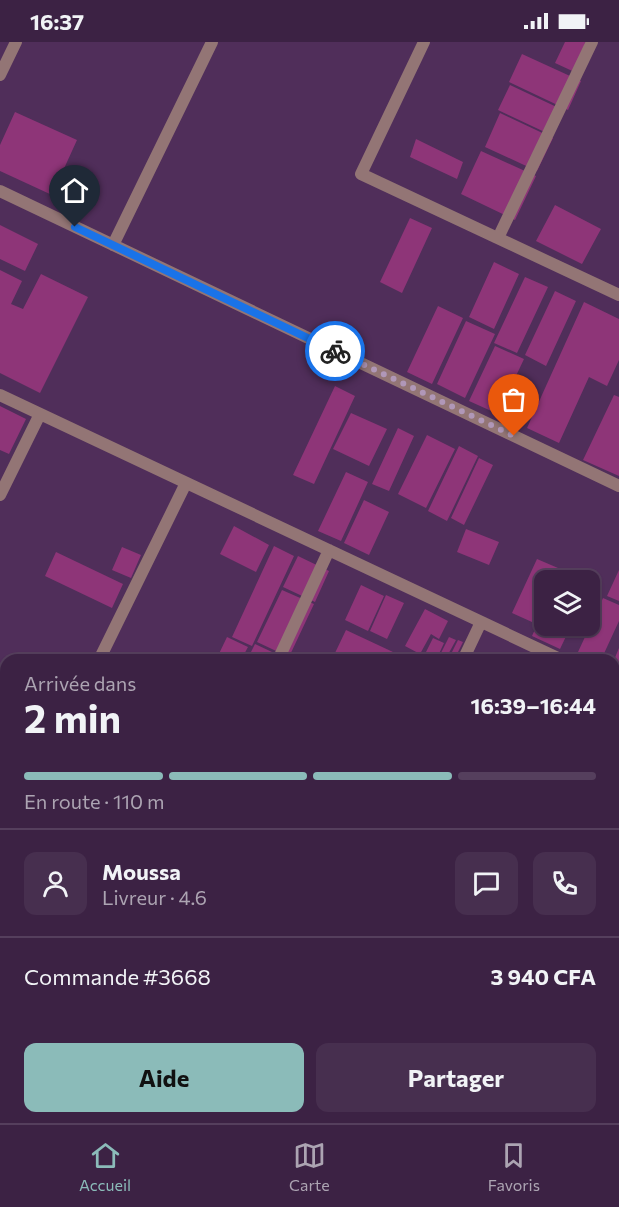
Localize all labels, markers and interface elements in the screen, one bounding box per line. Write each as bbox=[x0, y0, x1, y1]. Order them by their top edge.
text: 16:37 bbox=[30, 8, 84, 35]
pin bbox=[49, 165, 100, 227]
icon: home bbox=[58, 174, 91, 207]
courier bbox=[305, 321, 365, 381]
icon: bike bbox=[319, 335, 352, 368]
pin bbox=[488, 374, 539, 436]
icon: bag bbox=[497, 383, 530, 416]
map controls bbox=[534, 570, 600, 636]
button: layers bbox=[534, 570, 600, 636]
text: Arrivée dans bbox=[24, 671, 136, 695]
text: 16:39–16:44 bbox=[470, 692, 596, 719]
text: 2 min bbox=[24, 693, 121, 741]
text: En route · 110 m bbox=[24, 789, 164, 813]
button: person bbox=[24, 852, 87, 915]
button: chat bbox=[455, 852, 518, 915]
button: phone bbox=[533, 852, 596, 915]
text: Moussa bbox=[102, 858, 181, 885]
text: Livreur · 4.6 bbox=[102, 885, 207, 909]
text: Commande #3668 bbox=[24, 963, 211, 990]
text: 3 940 CFA bbox=[490, 963, 596, 990]
button: Aide bbox=[24, 1043, 304, 1112]
button: Partager bbox=[316, 1043, 596, 1112]
tab: Accueil bbox=[79, 1139, 131, 1194]
tab: Carte bbox=[289, 1139, 330, 1194]
tab: Favoris bbox=[488, 1139, 540, 1194]

